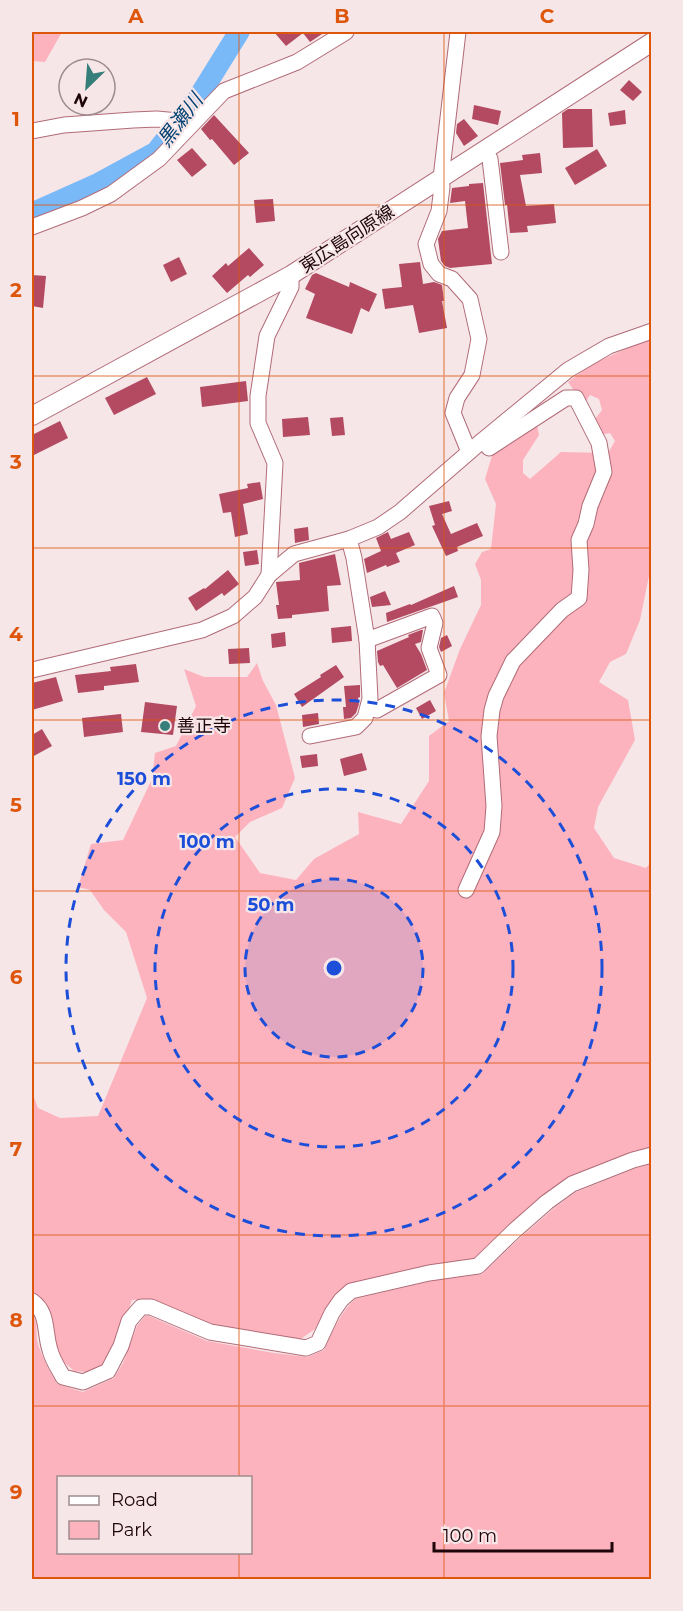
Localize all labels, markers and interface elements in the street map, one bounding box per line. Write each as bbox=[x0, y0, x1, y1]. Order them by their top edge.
text: A bbox=[127, 4, 144, 28]
text: B bbox=[334, 4, 350, 28]
text: C bbox=[540, 4, 555, 28]
north arrow bbox=[57, 57, 117, 117]
water label: 黒瀬川 bbox=[152, 87, 209, 151]
text: N bbox=[71, 89, 91, 111]
text: 1 bbox=[12, 107, 20, 131]
street label: 東広島向原線 bbox=[296, 200, 398, 278]
text: 2 bbox=[10, 278, 22, 302]
text: 3 bbox=[9, 450, 22, 474]
text: 4 bbox=[9, 622, 23, 646]
place label: 善正寺 bbox=[177, 715, 231, 737]
marker: 善正寺 bbox=[158, 719, 172, 733]
text: 150 m bbox=[117, 768, 171, 790]
text: 5 bbox=[10, 793, 22, 817]
text: 100 m bbox=[179, 831, 235, 853]
text: 50 m bbox=[248, 894, 294, 916]
centre of rings bbox=[324, 958, 344, 978]
text: 6 bbox=[10, 965, 23, 989]
text: 7 bbox=[10, 1137, 22, 1161]
text: 8 bbox=[9, 1308, 23, 1332]
legend bbox=[57, 1476, 252, 1554]
text: 9 bbox=[10, 1480, 22, 1504]
text: Road bbox=[111, 1489, 158, 1511]
scale bar bbox=[434, 1515, 612, 1553]
text: Park bbox=[111, 1519, 152, 1541]
text: 100 m bbox=[443, 1525, 497, 1547]

